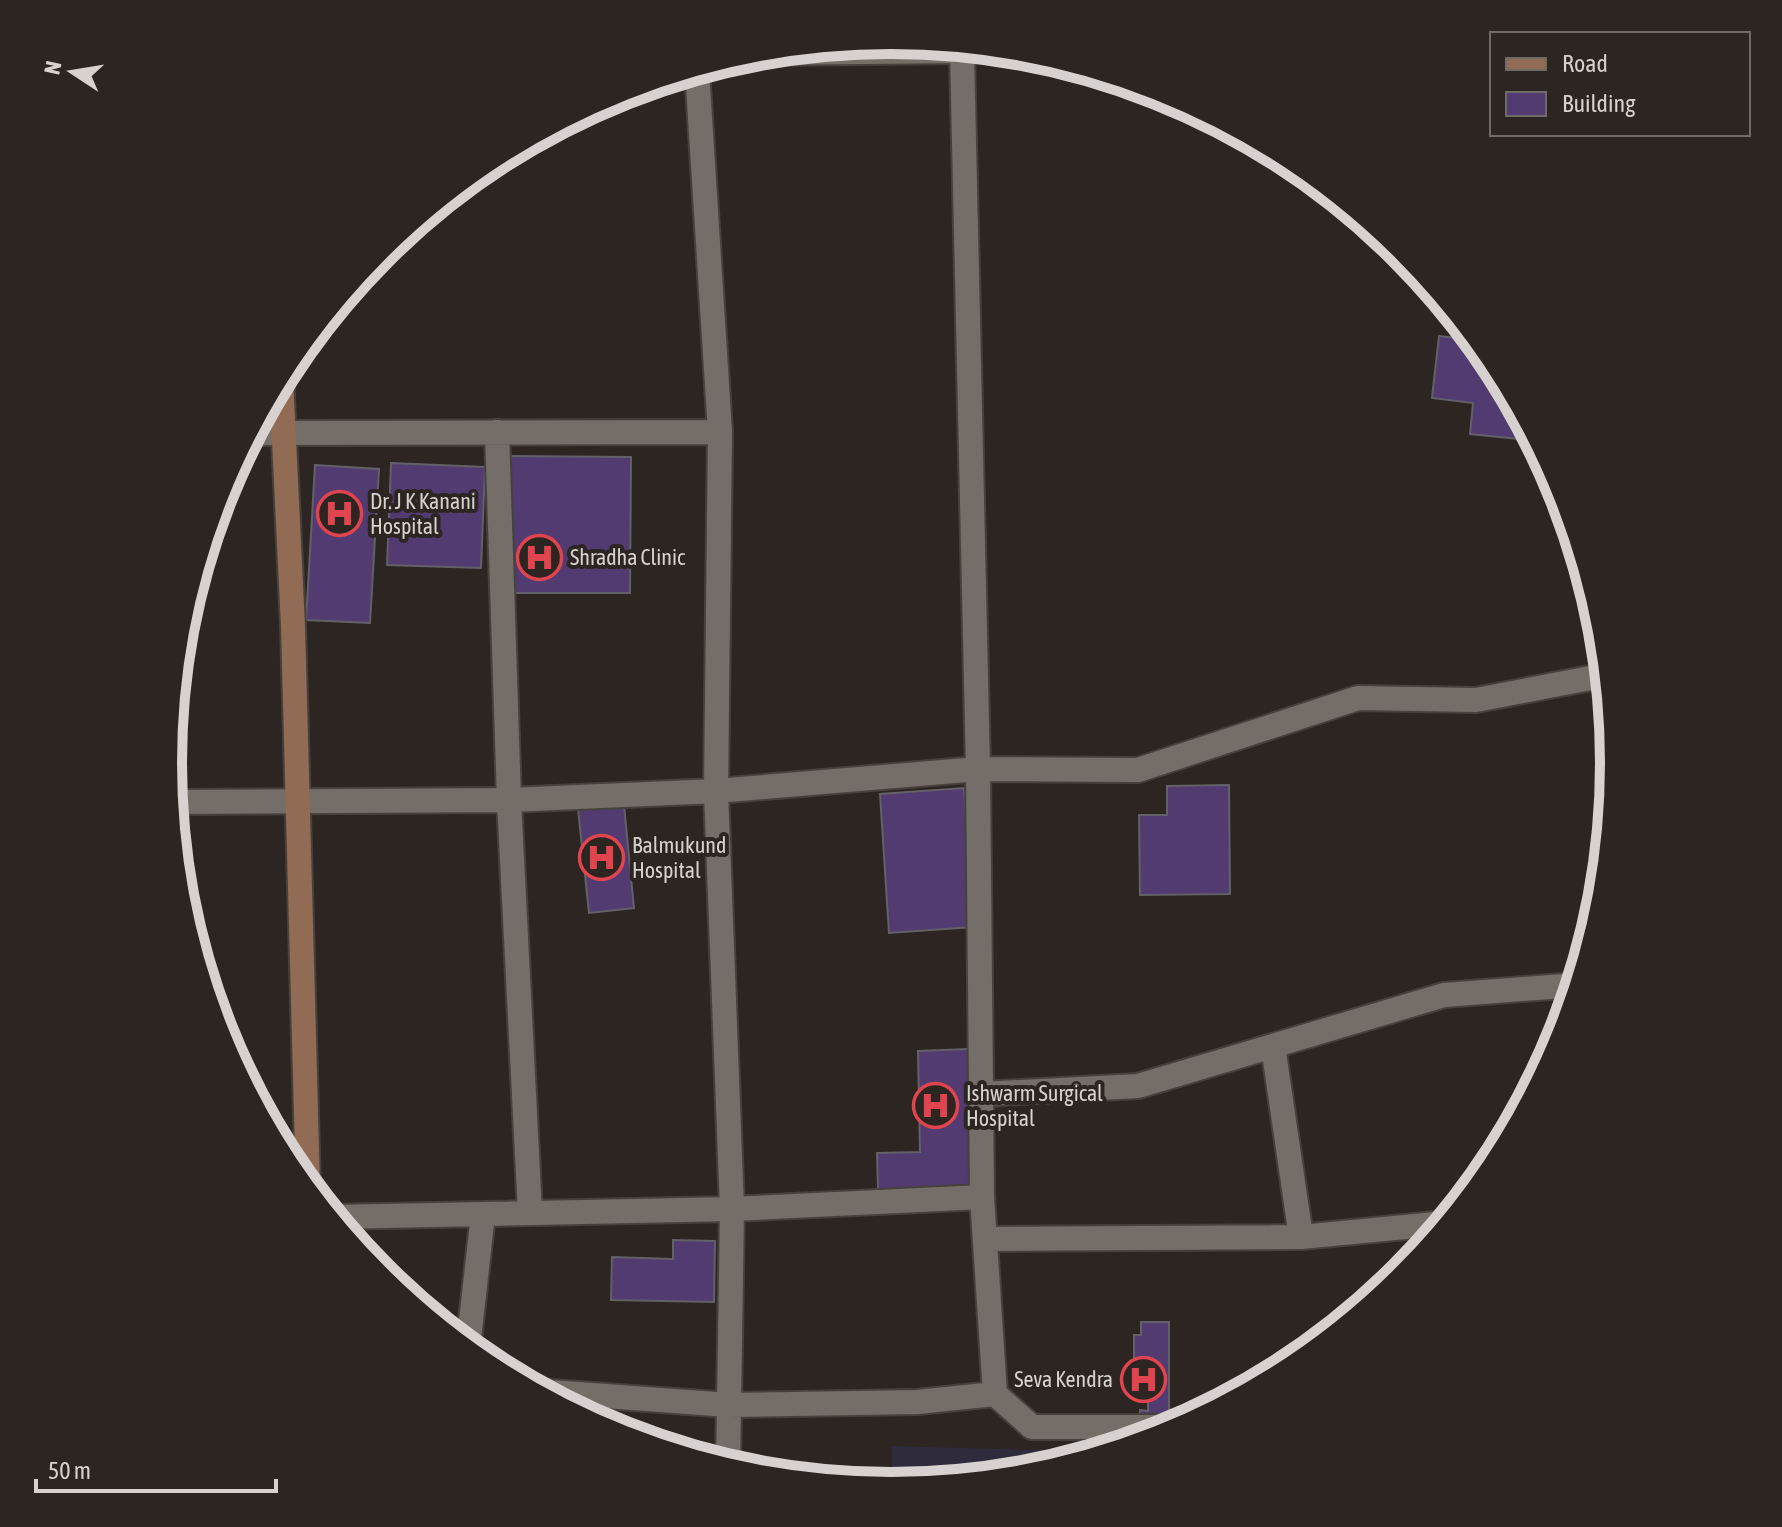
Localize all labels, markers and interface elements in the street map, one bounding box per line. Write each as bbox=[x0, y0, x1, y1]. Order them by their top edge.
north arrow bbox=[32, 32, 112, 112]
legend bbox=[1490, 32, 1750, 136]
text: Road bbox=[1562, 50, 1608, 77]
text: N bbox=[38, 59, 67, 77]
text: Building bbox=[1562, 90, 1636, 117]
place label: Dr. J K Kanani Hospital bbox=[370, 488, 476, 539]
hospital icon: Dr. J K Kanani Hospital bbox=[315, 490, 363, 538]
hospital icon: Shradha Clinic bbox=[515, 533, 563, 581]
place label: Shradha Clinic bbox=[570, 544, 686, 570]
place label: Balmukund Hospital bbox=[632, 832, 726, 883]
hospital icon: Balmukund Hospital bbox=[577, 834, 625, 882]
place label: Ishwarm Surgical Hospital bbox=[966, 1080, 1103, 1131]
hospital icon: Ishwarm Surgical Hospital bbox=[911, 1082, 959, 1130]
hospital icon: Seva Kendra bbox=[1120, 1355, 1168, 1403]
place label: Seva Kendra bbox=[1014, 1366, 1113, 1392]
scale bar bbox=[36, 1443, 276, 1493]
text: 50 m bbox=[48, 1457, 91, 1484]

